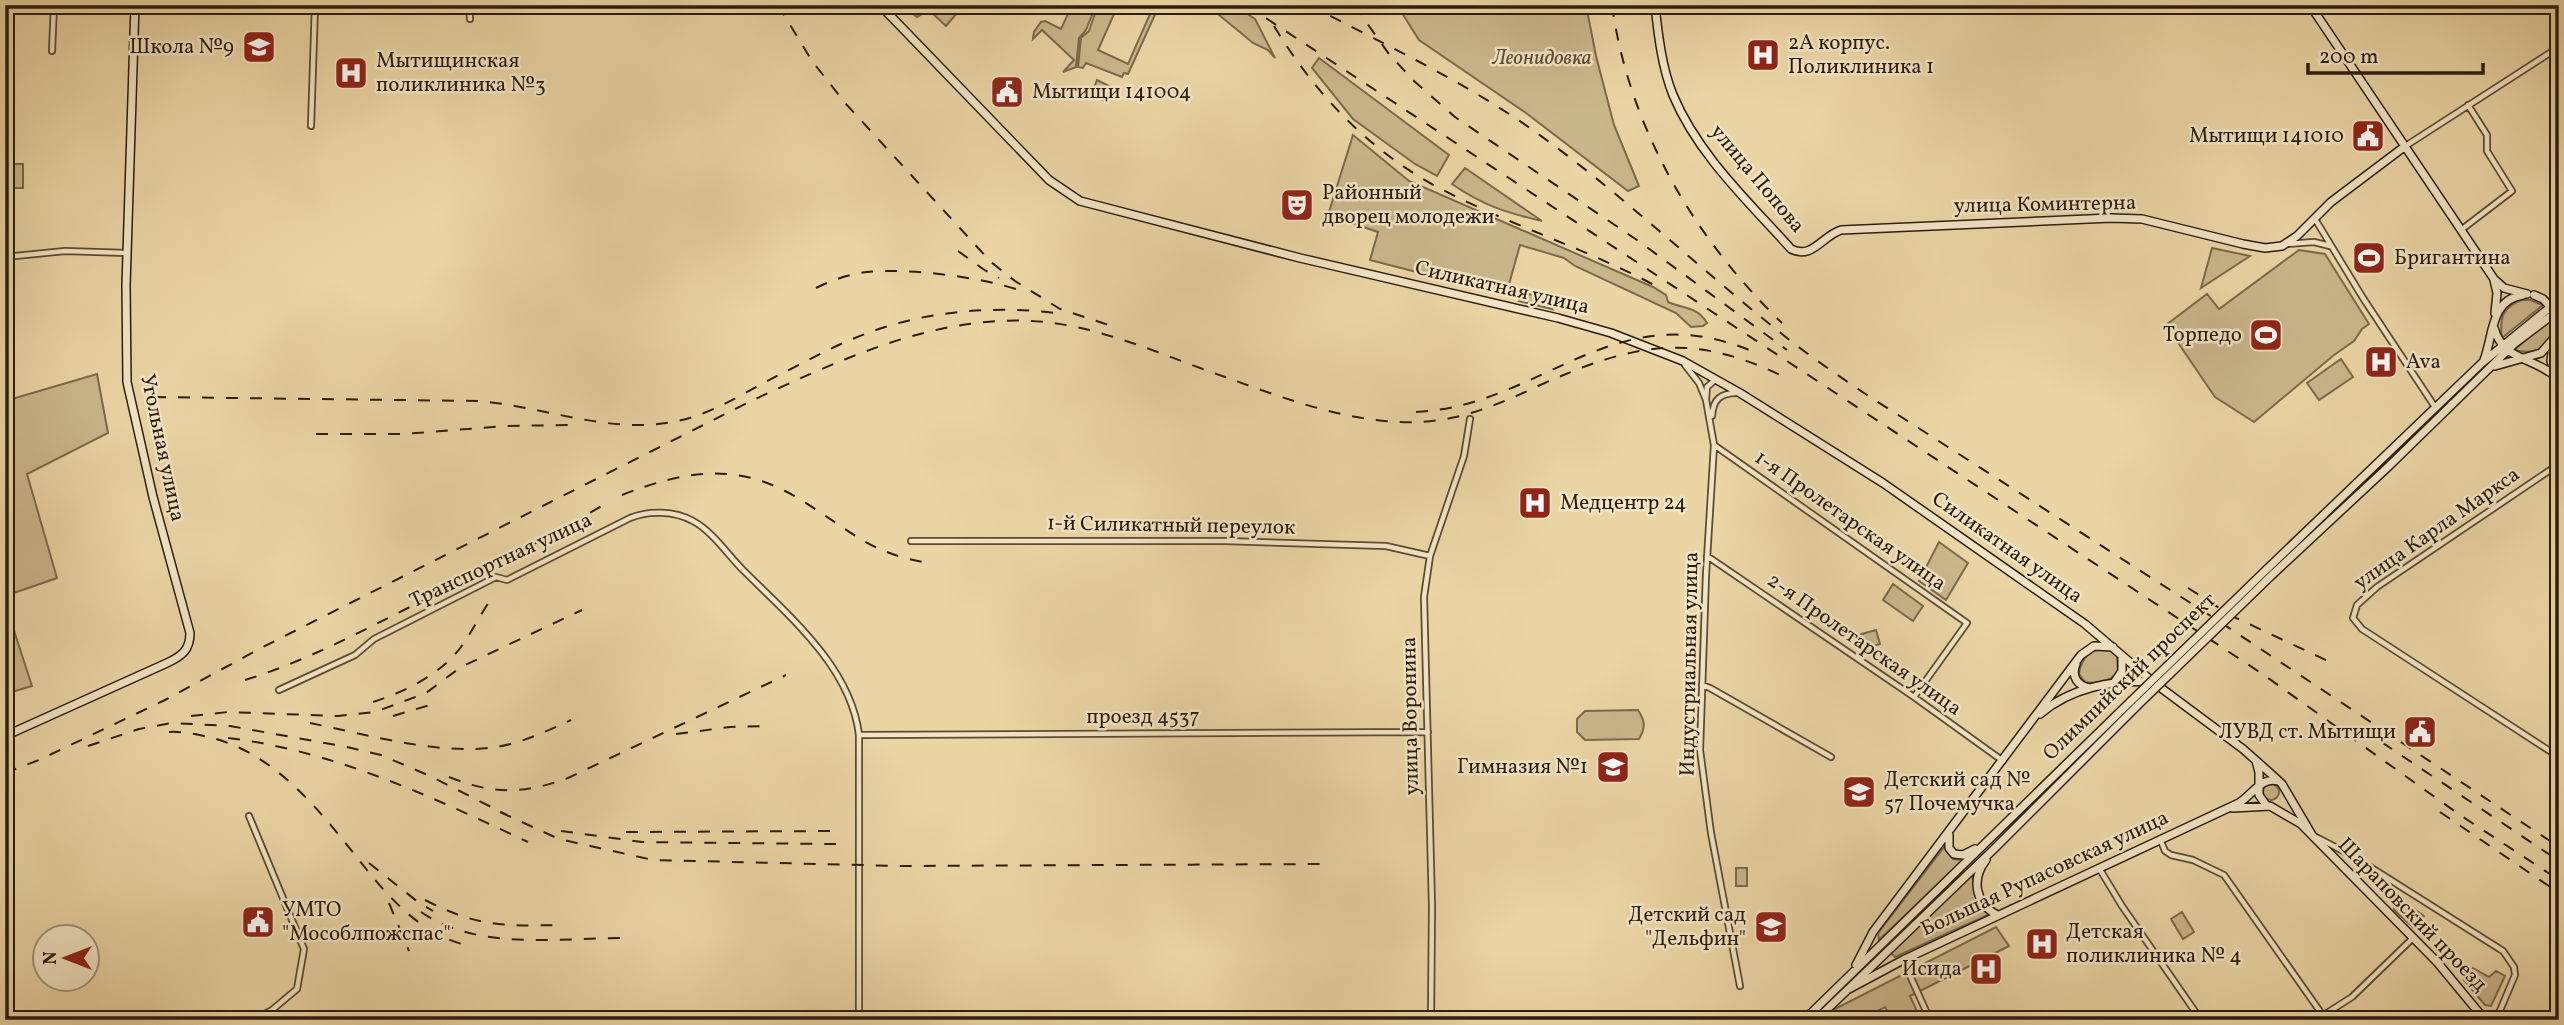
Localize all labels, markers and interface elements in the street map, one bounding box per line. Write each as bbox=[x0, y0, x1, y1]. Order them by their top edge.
school or university icon: Школа №9 bbox=[240, 28, 278, 66]
place label: 2А корпус. Поликлиника 1 bbox=[1788, 29, 1934, 82]
scale bar bbox=[2308, 32, 2484, 76]
place label: Школа №9 bbox=[129, 33, 234, 62]
hospital icon: 2А корпус. Поликлиника 1 bbox=[1744, 36, 1782, 74]
text: 200 m bbox=[2319, 43, 2379, 72]
park label: Леонидовка bbox=[1491, 44, 1592, 73]
place label: Мытищинская поликлиника №3 bbox=[376, 47, 546, 100]
hospital icon: Мытищинская поликлиника №3 bbox=[332, 54, 370, 92]
public building icon: Мытищи 141004 bbox=[988, 73, 1026, 111]
place label: Мытищи 141004 bbox=[1032, 78, 1191, 107]
public building icon: Мытищи 141010 bbox=[2349, 117, 2387, 155]
street label: улица Попова bbox=[1703, 118, 1811, 240]
place label: Мытищи 141010 bbox=[2189, 122, 2344, 151]
place label: Районный дворец молодежи bbox=[1322, 179, 1495, 232]
theatre icon: Районный дворец молодежи bbox=[1278, 186, 1316, 224]
street label: улица Коминтерна bbox=[1953, 189, 2137, 221]
sports icon: Бригантина bbox=[2350, 239, 2388, 277]
place label: Бригантина bbox=[2394, 244, 2511, 273]
street label: Силикатная улица bbox=[1412, 254, 1592, 322]
sports icon: Торпедо bbox=[2247, 316, 2285, 354]
place label: Торпедо bbox=[2163, 321, 2242, 350]
hospital icon: Ava bbox=[2362, 343, 2400, 381]
place label: Ava bbox=[2406, 348, 2441, 377]
street label: Угольная улица bbox=[132, 372, 192, 524]
street label: 1-я Пролетарская улица bbox=[1748, 444, 1952, 598]
street label: улица Карла Маркса bbox=[2348, 461, 2526, 597]
hospital icon: Медцентр 24 bbox=[1516, 484, 1554, 522]
street label: Силикатная улица bbox=[1926, 485, 2088, 611]
place label: Медцентр 24 bbox=[1560, 489, 1687, 518]
street label: Транспортная улица bbox=[405, 506, 597, 616]
street label: 1-й Силикатный переулок bbox=[1047, 509, 1295, 543]
street label: Индустриальная улица bbox=[1674, 551, 1706, 777]
street label: 2-я Пролетарская улица bbox=[1761, 567, 1967, 723]
street label: Олимпийский проспект bbox=[2037, 586, 2223, 768]
street label: улица Воронина bbox=[1395, 636, 1427, 796]
street label: проезд 4537 bbox=[1086, 703, 1200, 732]
public building icon: ЛУВД ст. Мытищи bbox=[2401, 713, 2439, 751]
place label: ЛУВД ст. Мытищи bbox=[2219, 718, 2396, 747]
school or university icon: Гимназия №1 bbox=[1594, 748, 1632, 786]
place label: Гимназия №1 bbox=[1457, 753, 1588, 782]
place label: Детский сад № 57 Почемучка bbox=[1884, 766, 2030, 819]
school or university icon: Детский сад № 57 Почемучка bbox=[1840, 773, 1878, 811]
street label: Большая Рупасовская улица bbox=[1916, 804, 2174, 944]
street label: Шараповский проезд bbox=[2331, 831, 2493, 999]
place label: УМТО "Мособлпожспас" bbox=[282, 896, 451, 949]
place label: Детский сад "Дельфин" bbox=[1628, 901, 1746, 954]
public building icon: УМТО "Мособлпожспас" bbox=[239, 903, 277, 941]
school or university icon: Детский сад "Дельфин" bbox=[1752, 908, 1790, 946]
place label: Детская поликлиника № 4 bbox=[2066, 918, 2242, 971]
north arrow bbox=[32, 923, 102, 993]
hospital icon: Детская поликлиника № 4 bbox=[2023, 925, 2061, 963]
hospital icon: Исида bbox=[1967, 950, 2005, 988]
text: N bbox=[38, 951, 64, 965]
place label: Исида bbox=[1902, 955, 1962, 984]

